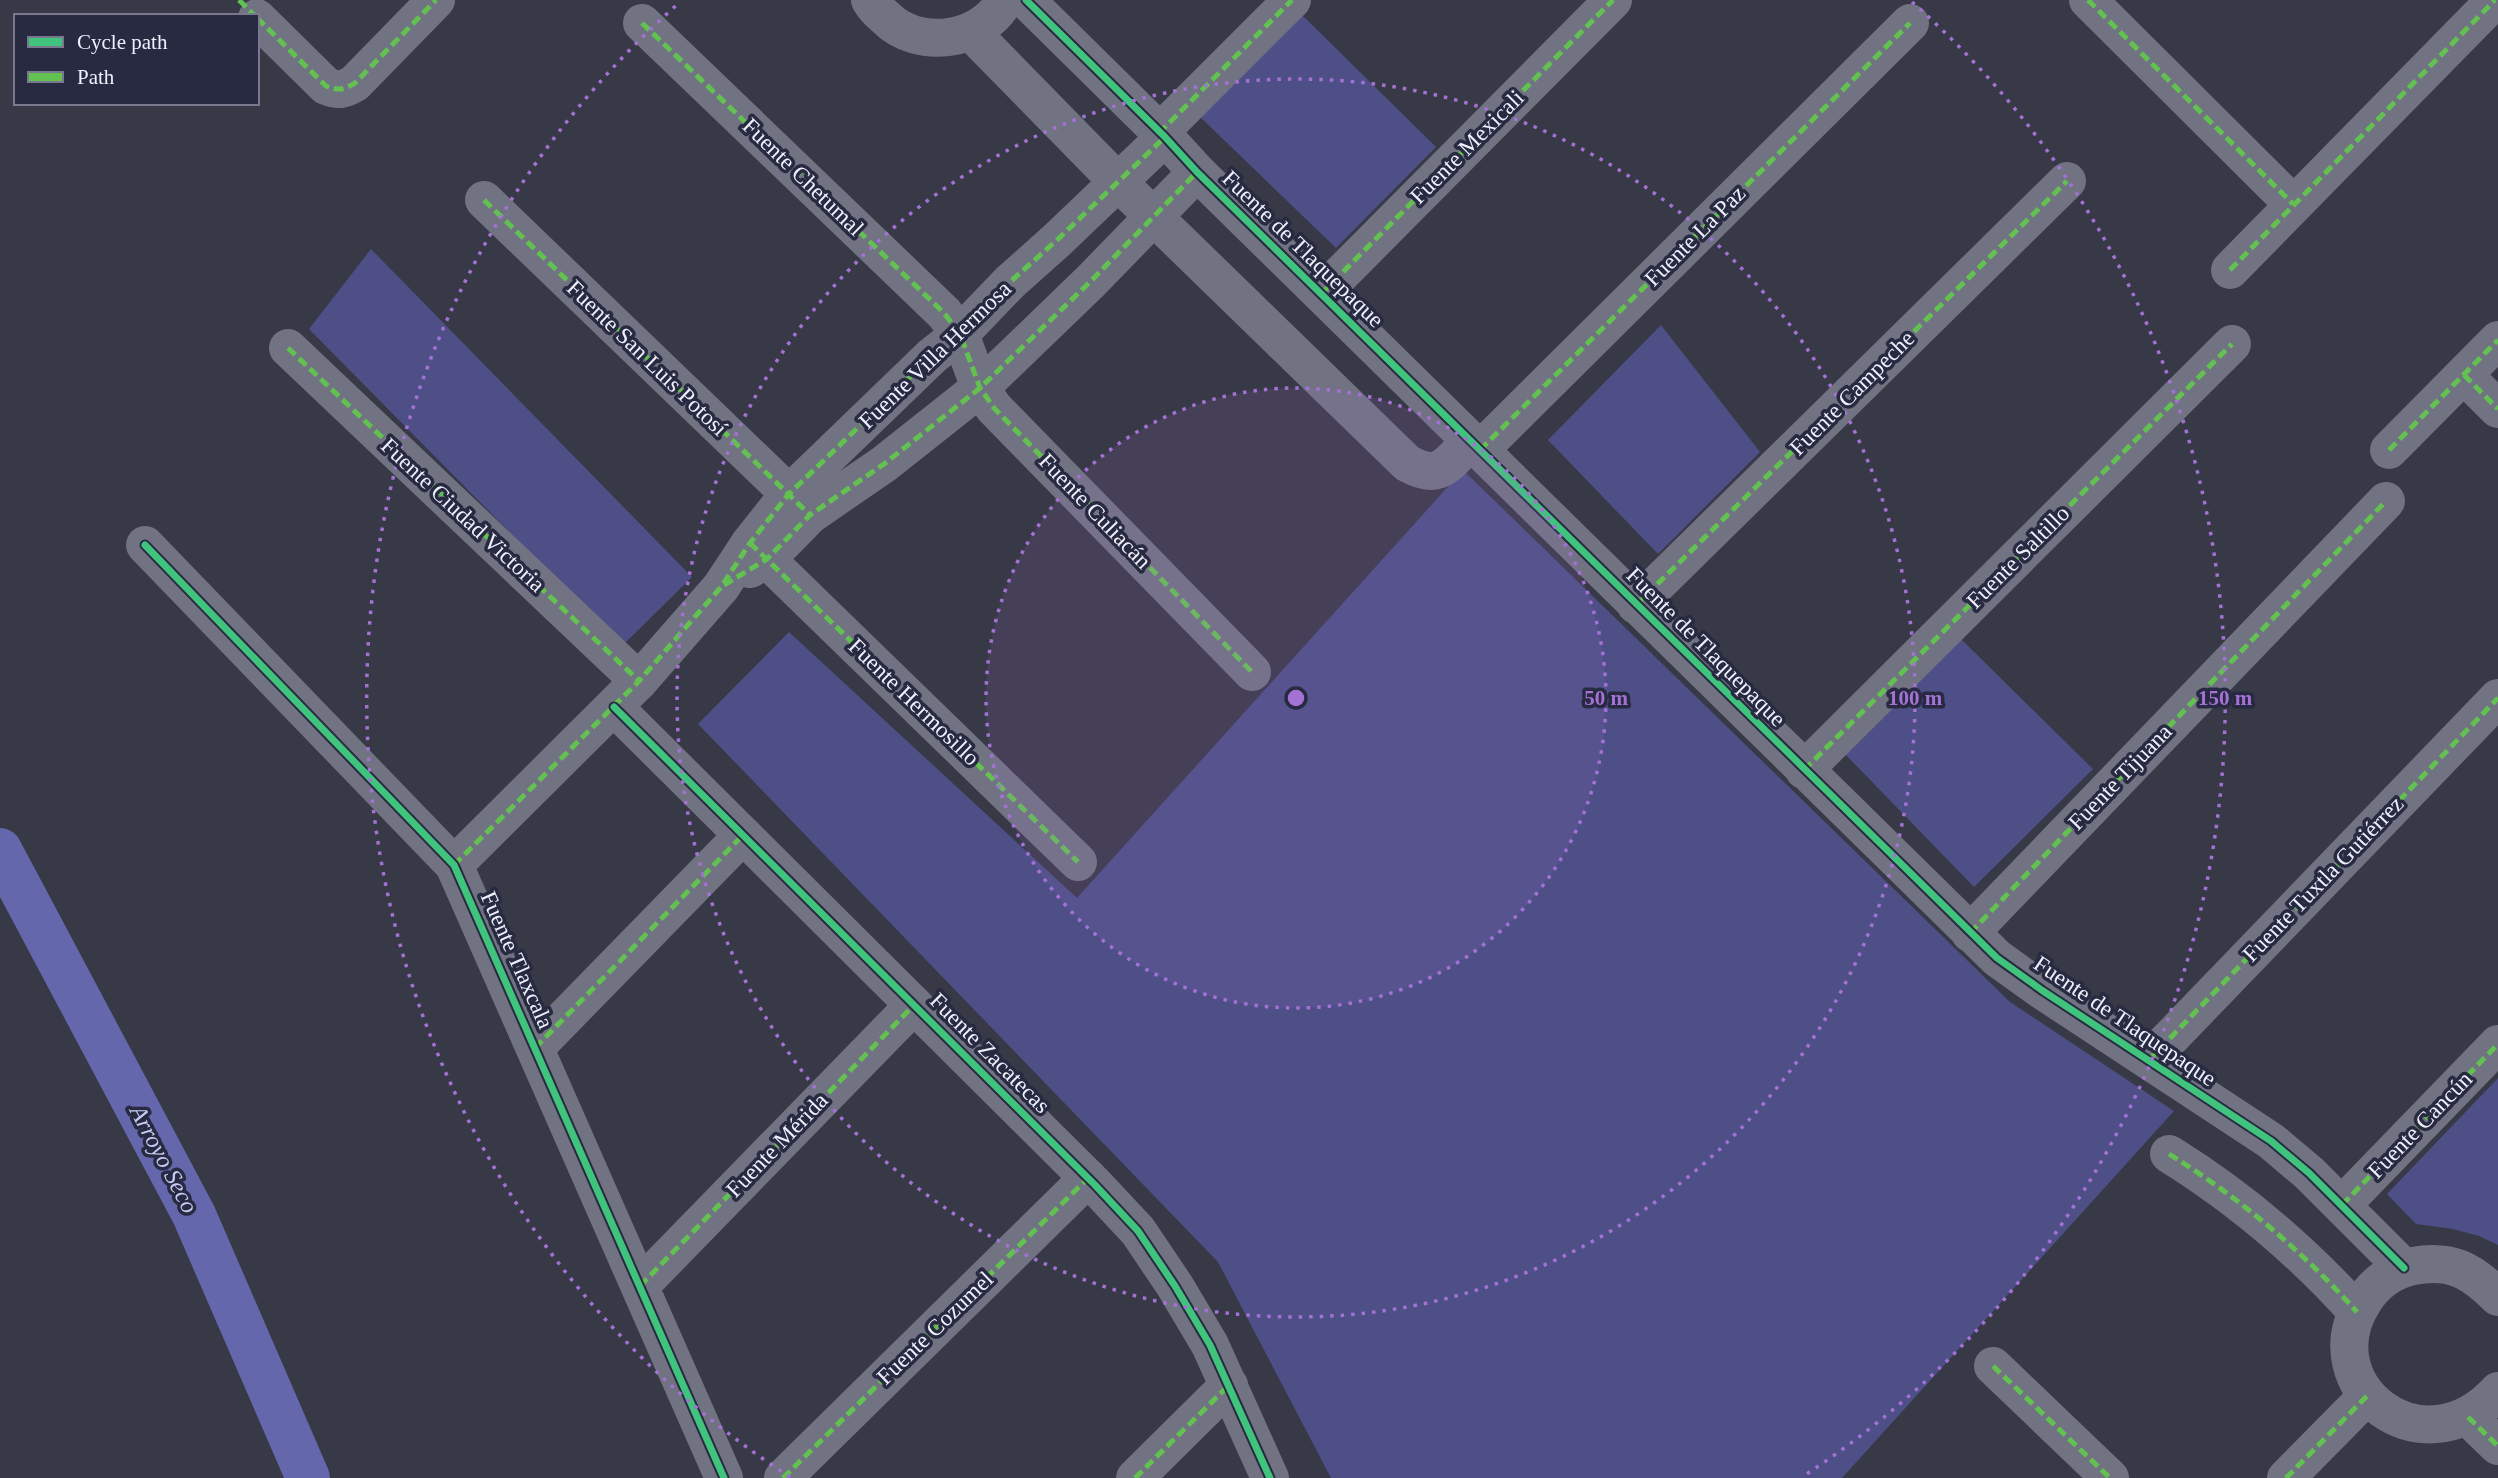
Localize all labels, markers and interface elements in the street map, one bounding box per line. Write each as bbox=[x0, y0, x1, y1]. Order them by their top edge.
legend bbox=[14, 14, 259, 105]
text: Cycle path bbox=[77, 30, 168, 54]
text: Path bbox=[77, 65, 115, 89]
street label: Fuente Mexicali bbox=[1405, 85, 1529, 209]
street label: Fuente Chetumal bbox=[738, 113, 868, 241]
street label: Fuente de Tlaquepaque bbox=[1217, 166, 1389, 332]
street label: Fuente La Paz bbox=[1640, 181, 1750, 291]
street label: Fuente San Luis Potosí bbox=[562, 275, 733, 441]
street label: Fuente Villa Hermosa bbox=[854, 276, 1016, 434]
street label: Fuente Campeche bbox=[1785, 326, 1919, 460]
street label: Fuente Ciudad Victoria bbox=[376, 433, 550, 597]
street label: Fuente Culiacán bbox=[1034, 448, 1156, 574]
street label: Fuente Saltillo bbox=[1961, 500, 2075, 614]
street label: Fuente de Tlaquepaque bbox=[1621, 562, 1791, 732]
street label: Fuente Hermosillo bbox=[844, 633, 984, 771]
centre of rings bbox=[1284, 686, 1308, 710]
text: 50 m bbox=[1584, 686, 1628, 710]
text: 100 m bbox=[1888, 686, 1943, 710]
text: 150 m bbox=[2198, 686, 2253, 710]
street label: Fuente Tijuana bbox=[2063, 719, 2177, 835]
street label: Fuente Tuxtla Gutiérrez bbox=[2238, 791, 2408, 967]
street label: Fuente Tlaxcala bbox=[476, 888, 558, 1032]
street label: Fuente de Tlaquepaque bbox=[2029, 951, 2221, 1091]
street label: Fuente Zacatecas bbox=[925, 988, 1055, 1118]
street label: Fuente Cancún bbox=[2363, 1066, 2477, 1184]
street label: Fuente Mérida bbox=[721, 1088, 833, 1202]
water label: Arroyo Seco bbox=[124, 1099, 203, 1217]
street label: Fuente Cozumel bbox=[872, 1266, 998, 1390]

